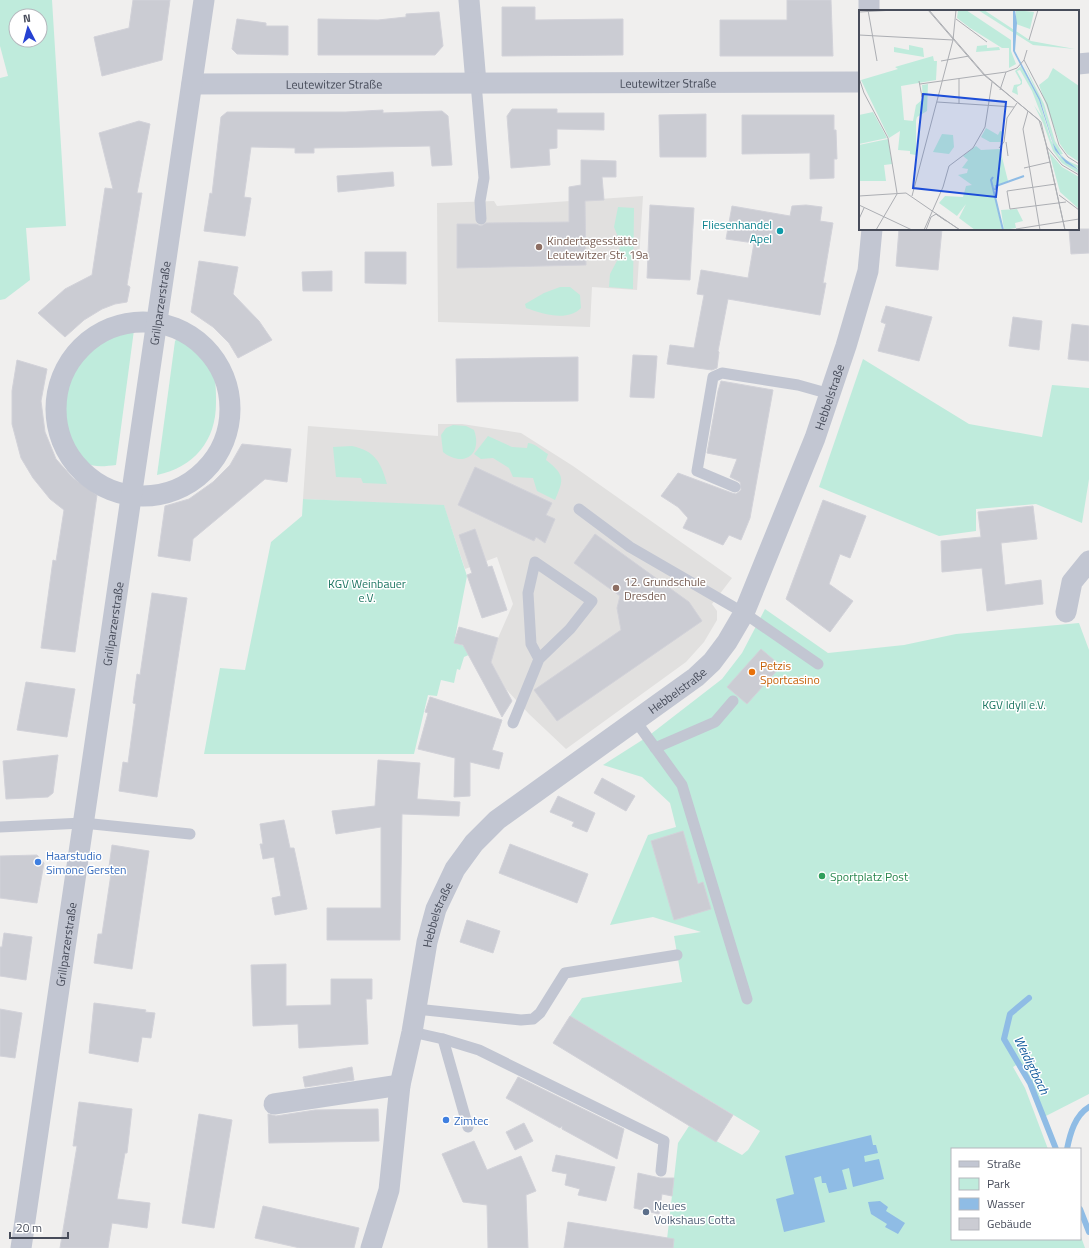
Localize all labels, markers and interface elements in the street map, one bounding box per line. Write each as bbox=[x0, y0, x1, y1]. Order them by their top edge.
north arrow bbox=[8, 8, 48, 48]
text: N bbox=[22, 10, 32, 26]
inset map bbox=[859, 10, 1079, 230]
street label: Leutewitzer Straße bbox=[620, 73, 716, 92]
street label: Leutewitzer Straße bbox=[286, 74, 382, 93]
place label: Fliesenhandel Apel bbox=[702, 215, 772, 248]
marker: Fliesenhandel Apel bbox=[775, 226, 785, 236]
place label: Kindertagesstätte Leutewitzer Str. 19a bbox=[547, 231, 648, 264]
marker: Kindertagesstätte Leutewitzer Str. 19a bbox=[534, 242, 544, 252]
street label: Grillparzerstraße bbox=[144, 260, 175, 346]
street label: Hebbelstraße bbox=[809, 361, 849, 432]
place label: 12. Grundschule Dresden bbox=[624, 572, 706, 605]
park label: KGV Weinbauer e.V. bbox=[328, 574, 406, 607]
street label: Grillparzerstraße bbox=[97, 580, 128, 667]
marker: 12. Grundschule Dresden bbox=[611, 583, 621, 593]
place label: Petzis Sportcasino bbox=[760, 656, 820, 689]
street label: Hebbelstraße bbox=[644, 662, 711, 718]
marker: Petzis Sportcasino bbox=[747, 667, 757, 677]
park label: KGV Idyll e.V. bbox=[982, 695, 1046, 714]
place label: Haarstudio Simone Gersten bbox=[46, 846, 127, 879]
marker: Haarstudio Simone Gersten bbox=[33, 857, 43, 867]
place label: Sportplatz Post bbox=[830, 867, 909, 886]
marker: Sportplatz Post bbox=[817, 871, 827, 881]
street label: Hebbelstraße bbox=[417, 879, 457, 949]
street label: Grillparzerstraße bbox=[50, 901, 81, 988]
water label: Weidigtbach bbox=[1009, 1032, 1055, 1098]
place label: Zimtec bbox=[454, 1111, 489, 1130]
marker: Zimtec bbox=[441, 1115, 451, 1125]
legend bbox=[951, 1148, 1081, 1240]
text: Straße bbox=[987, 1154, 1021, 1173]
text: Park bbox=[987, 1174, 1010, 1193]
text: Wasser bbox=[987, 1194, 1025, 1213]
place label: Neues Volkshaus Cotta bbox=[654, 1196, 735, 1229]
marker: Neues Volkshaus Cotta bbox=[641, 1207, 651, 1217]
scale bar bbox=[10, 1214, 68, 1240]
text: Gebäude bbox=[987, 1214, 1032, 1233]
text: 20 m bbox=[16, 1218, 42, 1237]

